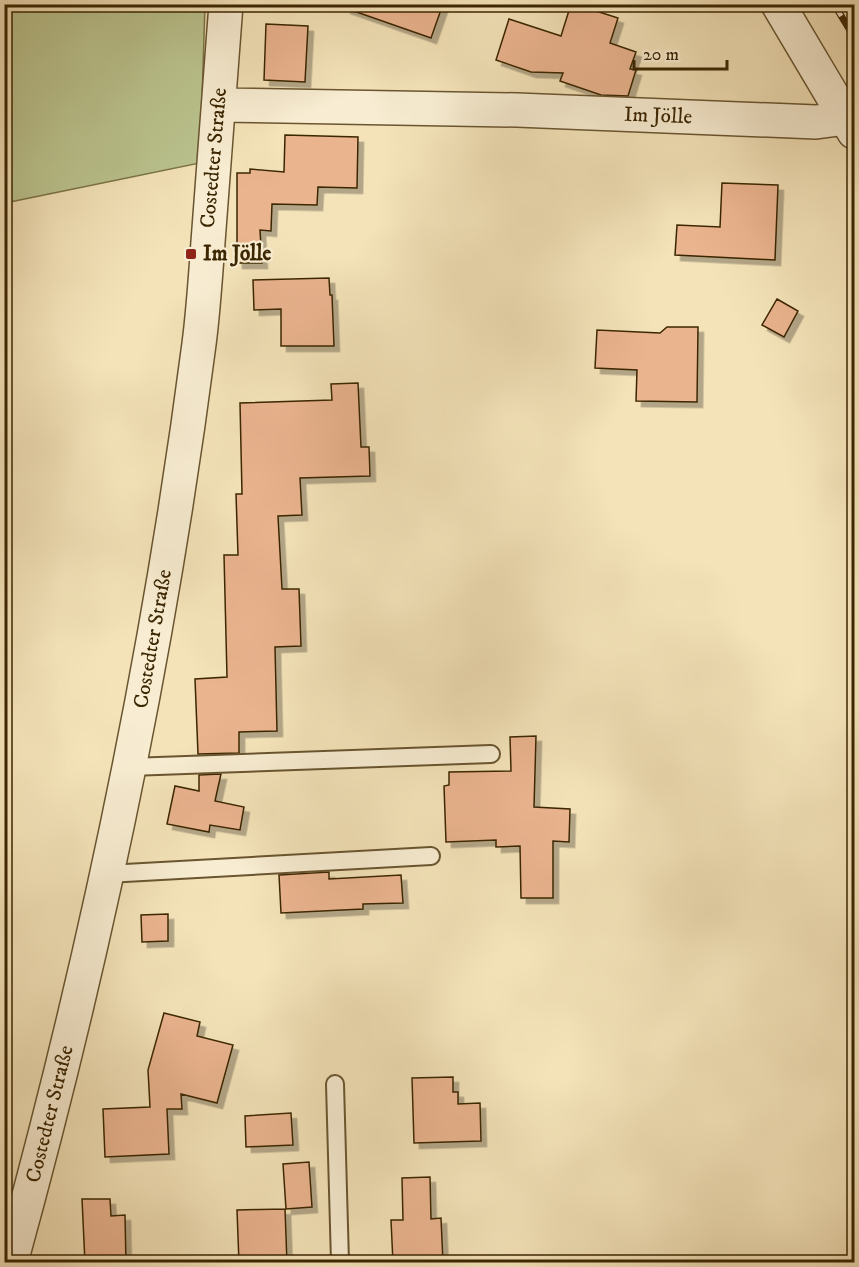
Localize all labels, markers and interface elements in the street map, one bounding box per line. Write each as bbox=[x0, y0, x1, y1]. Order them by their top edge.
scale bar bbox=[634, 33, 727, 71]
text: 20 m bbox=[643, 44, 679, 66]
street label: Costedter Straße bbox=[195, 86, 233, 229]
street label: Im Jölle bbox=[623, 102, 693, 130]
place label: Im Jölle bbox=[203, 241, 272, 267]
marker: Im Jölle bbox=[184, 247, 198, 261]
street label: Costedter Straße bbox=[128, 567, 178, 711]
street label: Costedter Straße bbox=[20, 1042, 80, 1185]

